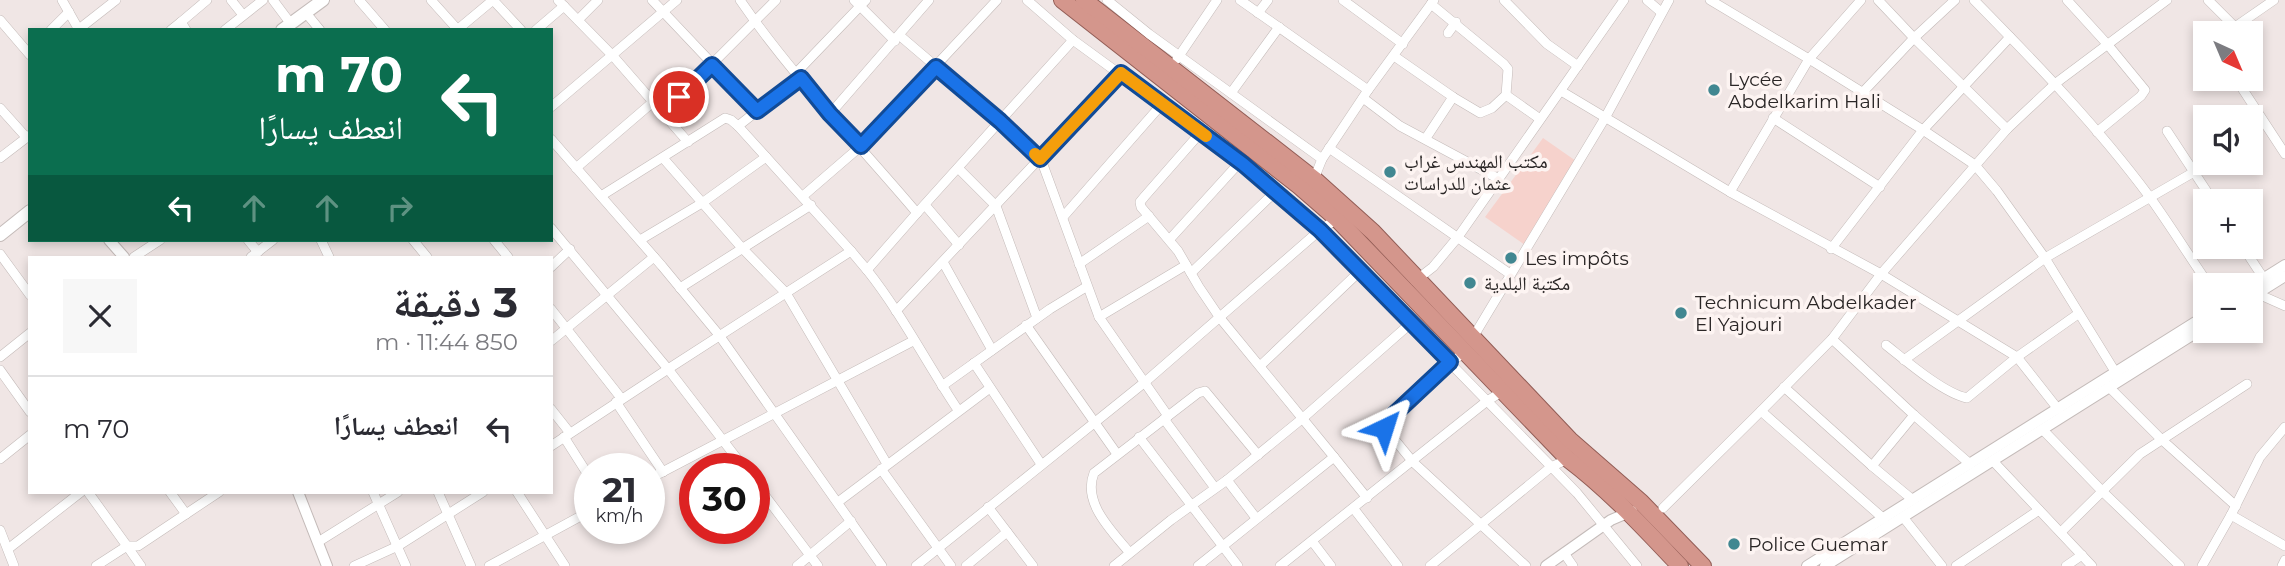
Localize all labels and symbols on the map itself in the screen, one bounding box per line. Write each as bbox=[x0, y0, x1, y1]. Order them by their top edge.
north arrow bbox=[2193, 21, 2263, 91]
pin bbox=[649, 67, 709, 127]
place label: Lycée Abdelkarim Hali bbox=[1728, 68, 1881, 113]
marker: Lycée Abdelkarim Hali bbox=[1706, 82, 1722, 98]
place label: مكتب المهندس غراب عثمان للدراسات bbox=[1404, 150, 1548, 195]
marker: مكتب المهندس غراب عثمان للدراسات bbox=[1382, 164, 1398, 180]
place label: Les impôts bbox=[1525, 247, 1629, 270]
marker: Les impôts bbox=[1503, 250, 1519, 266]
place label: مكتبة البلدية bbox=[1484, 272, 1570, 295]
marker: مكتبة البلدية bbox=[1462, 275, 1478, 291]
place label: Technicum Abdelkader El Yajouri bbox=[1695, 291, 1917, 336]
marker: Technicum Abdelkader El Yajouri bbox=[1673, 305, 1689, 321]
position arrow bbox=[1347, 391, 1421, 465]
speed limit sign: 30 bbox=[679, 453, 770, 544]
place label: Police Guemar bbox=[1748, 533, 1888, 556]
marker: Police Guemar bbox=[1726, 536, 1742, 552]

